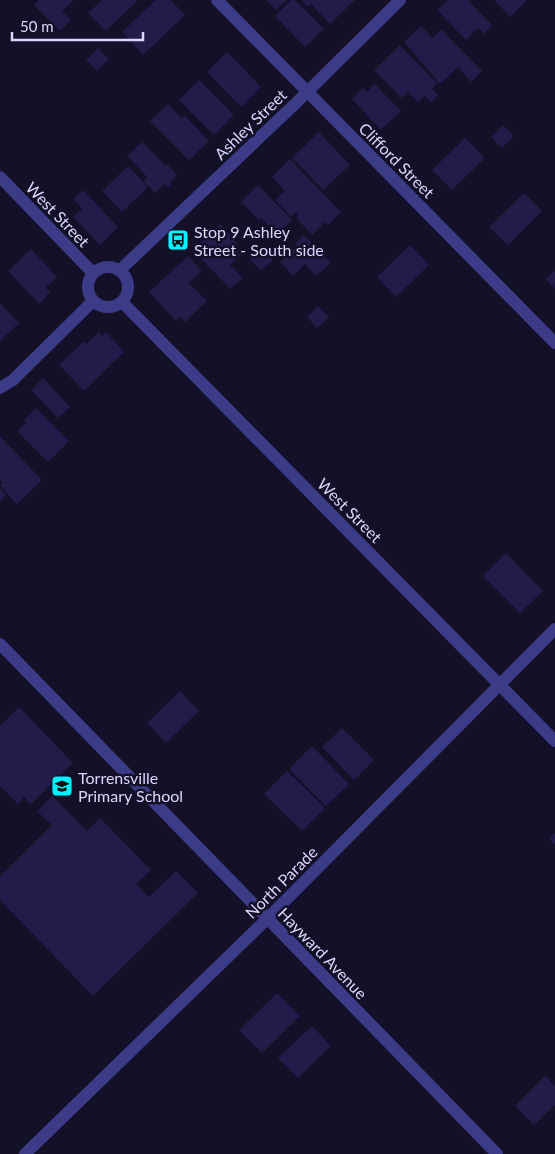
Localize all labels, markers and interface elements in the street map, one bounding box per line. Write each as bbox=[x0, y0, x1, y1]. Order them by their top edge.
scale bar bbox=[12, 10, 144, 42]
text: 50 m bbox=[20, 17, 54, 35]
street label: Ashley Street bbox=[210, 85, 290, 163]
street label: Clifford Street bbox=[355, 118, 439, 202]
street label: West Street bbox=[22, 178, 94, 251]
place label: Stop 9 Ashley Street - South side bbox=[194, 222, 324, 259]
bus stop icon: Stop 9 Ashley Street - South side bbox=[166, 228, 190, 252]
street label: West Street bbox=[314, 474, 386, 546]
place label: Torrensville Primary School bbox=[78, 768, 183, 805]
school or university icon: Torrensville Primary School bbox=[50, 774, 74, 798]
street label: North Parade bbox=[241, 842, 321, 922]
street label: Hayward Avenue bbox=[275, 903, 371, 1003]

